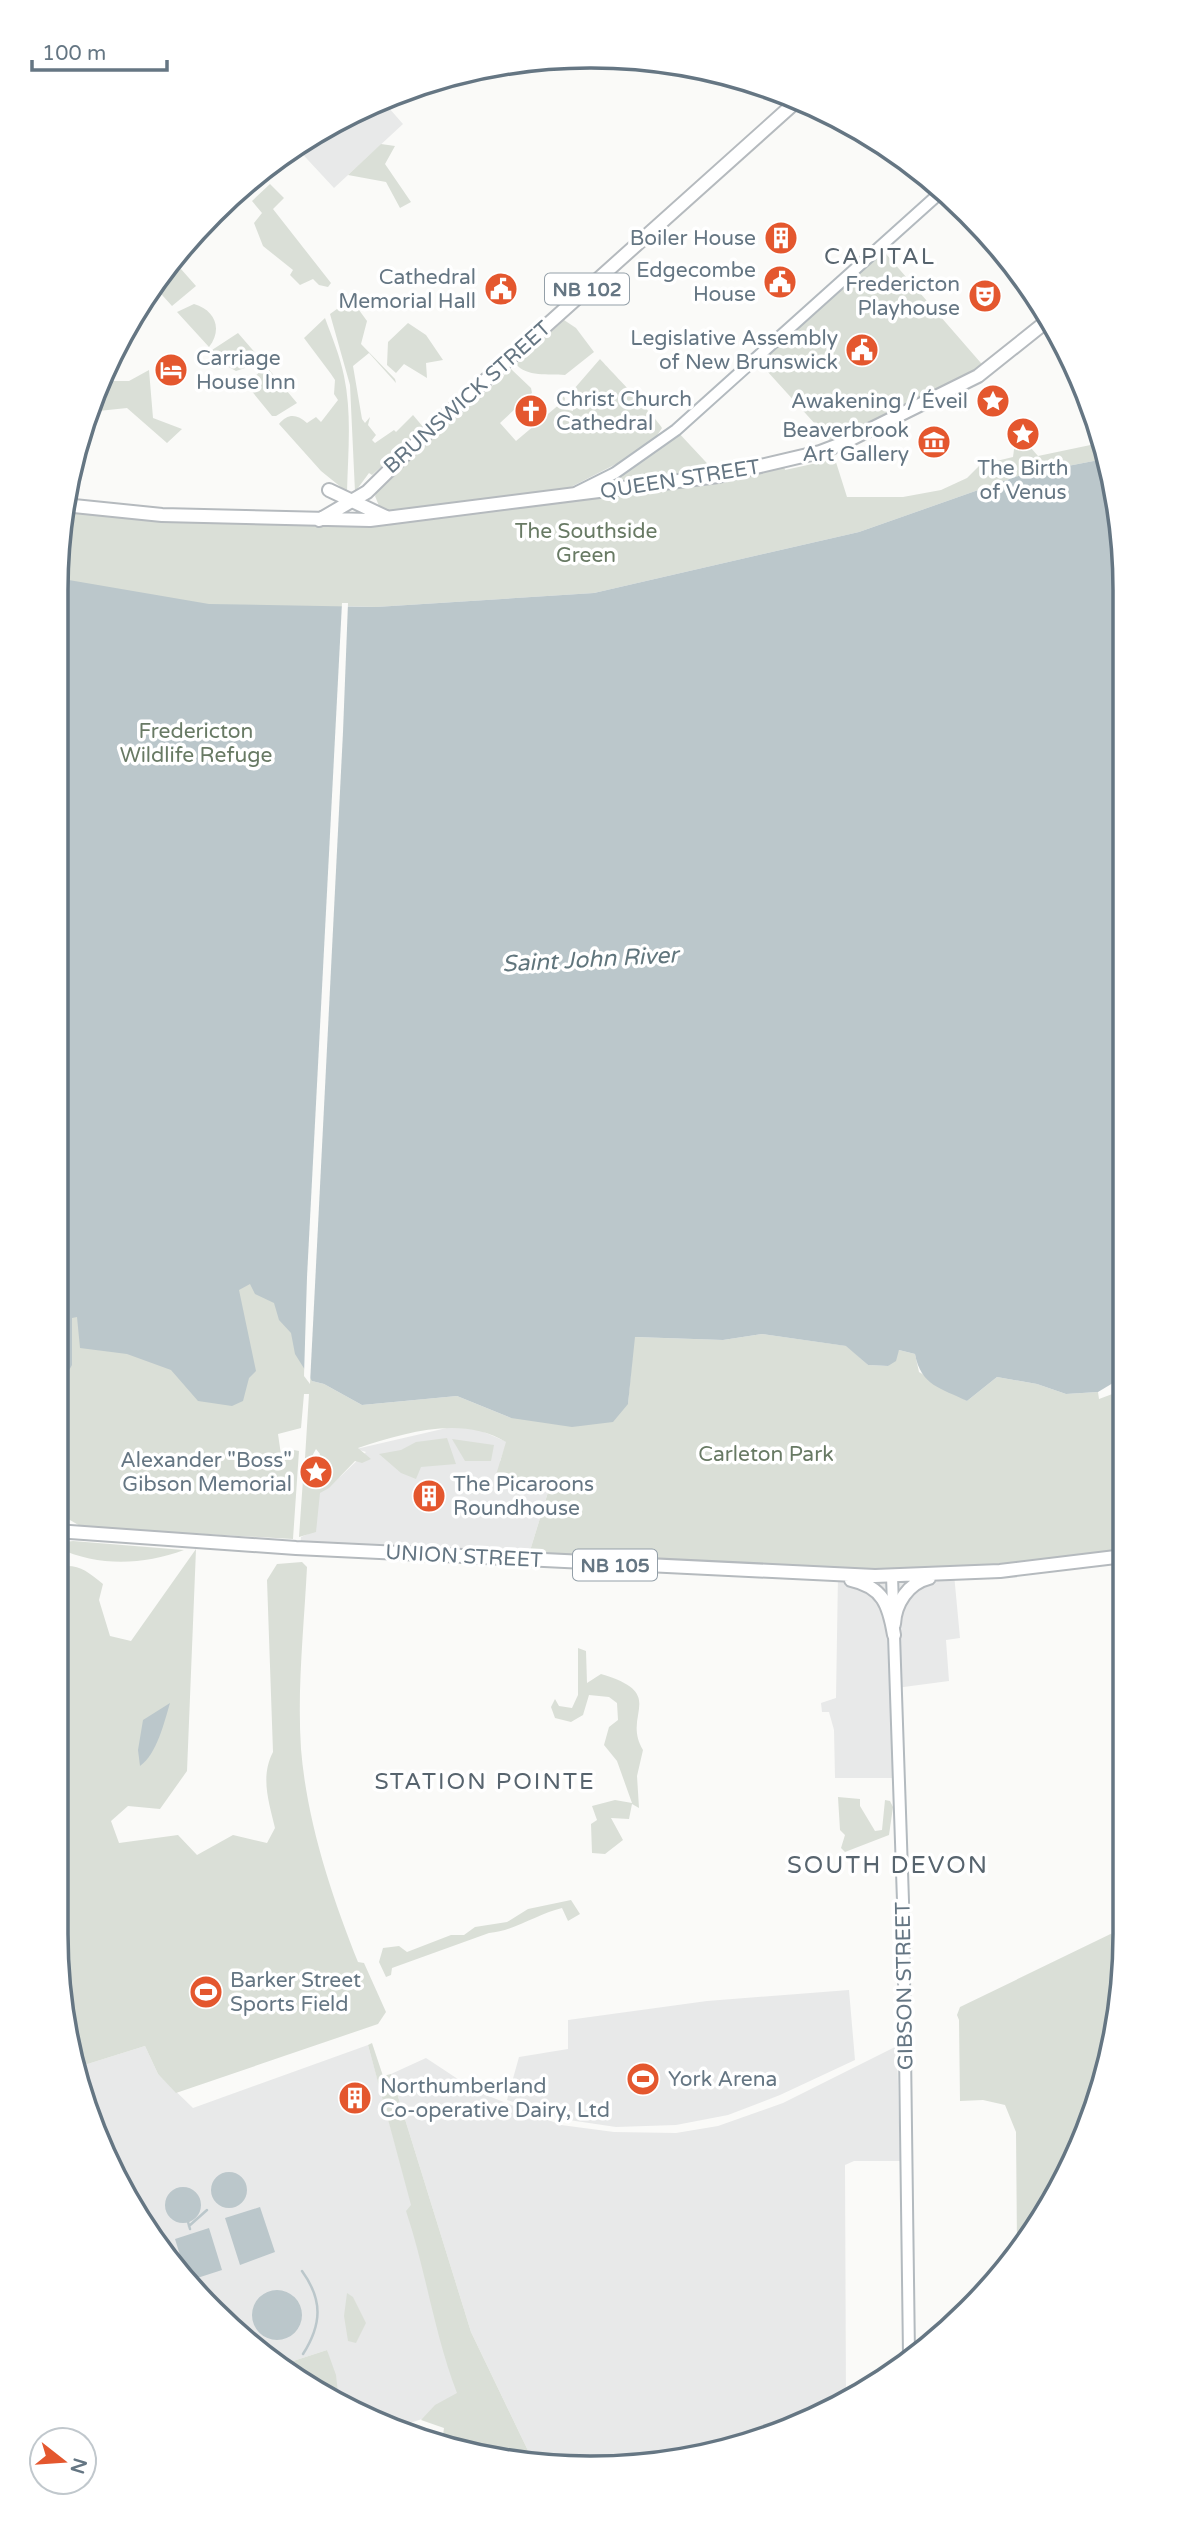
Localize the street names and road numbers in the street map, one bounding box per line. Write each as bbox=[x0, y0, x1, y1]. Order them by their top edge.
road number: NB 102 bbox=[545, 274, 629, 304]
street label: BRUNSWICK STREET bbox=[379, 316, 556, 479]
street label: QUEEN STREET bbox=[598, 454, 762, 504]
street label: UNION STREET bbox=[385, 1540, 544, 1573]
road number: NB 105 bbox=[573, 1550, 657, 1581]
street label: GIBSON STREET bbox=[891, 1901, 918, 2070]

